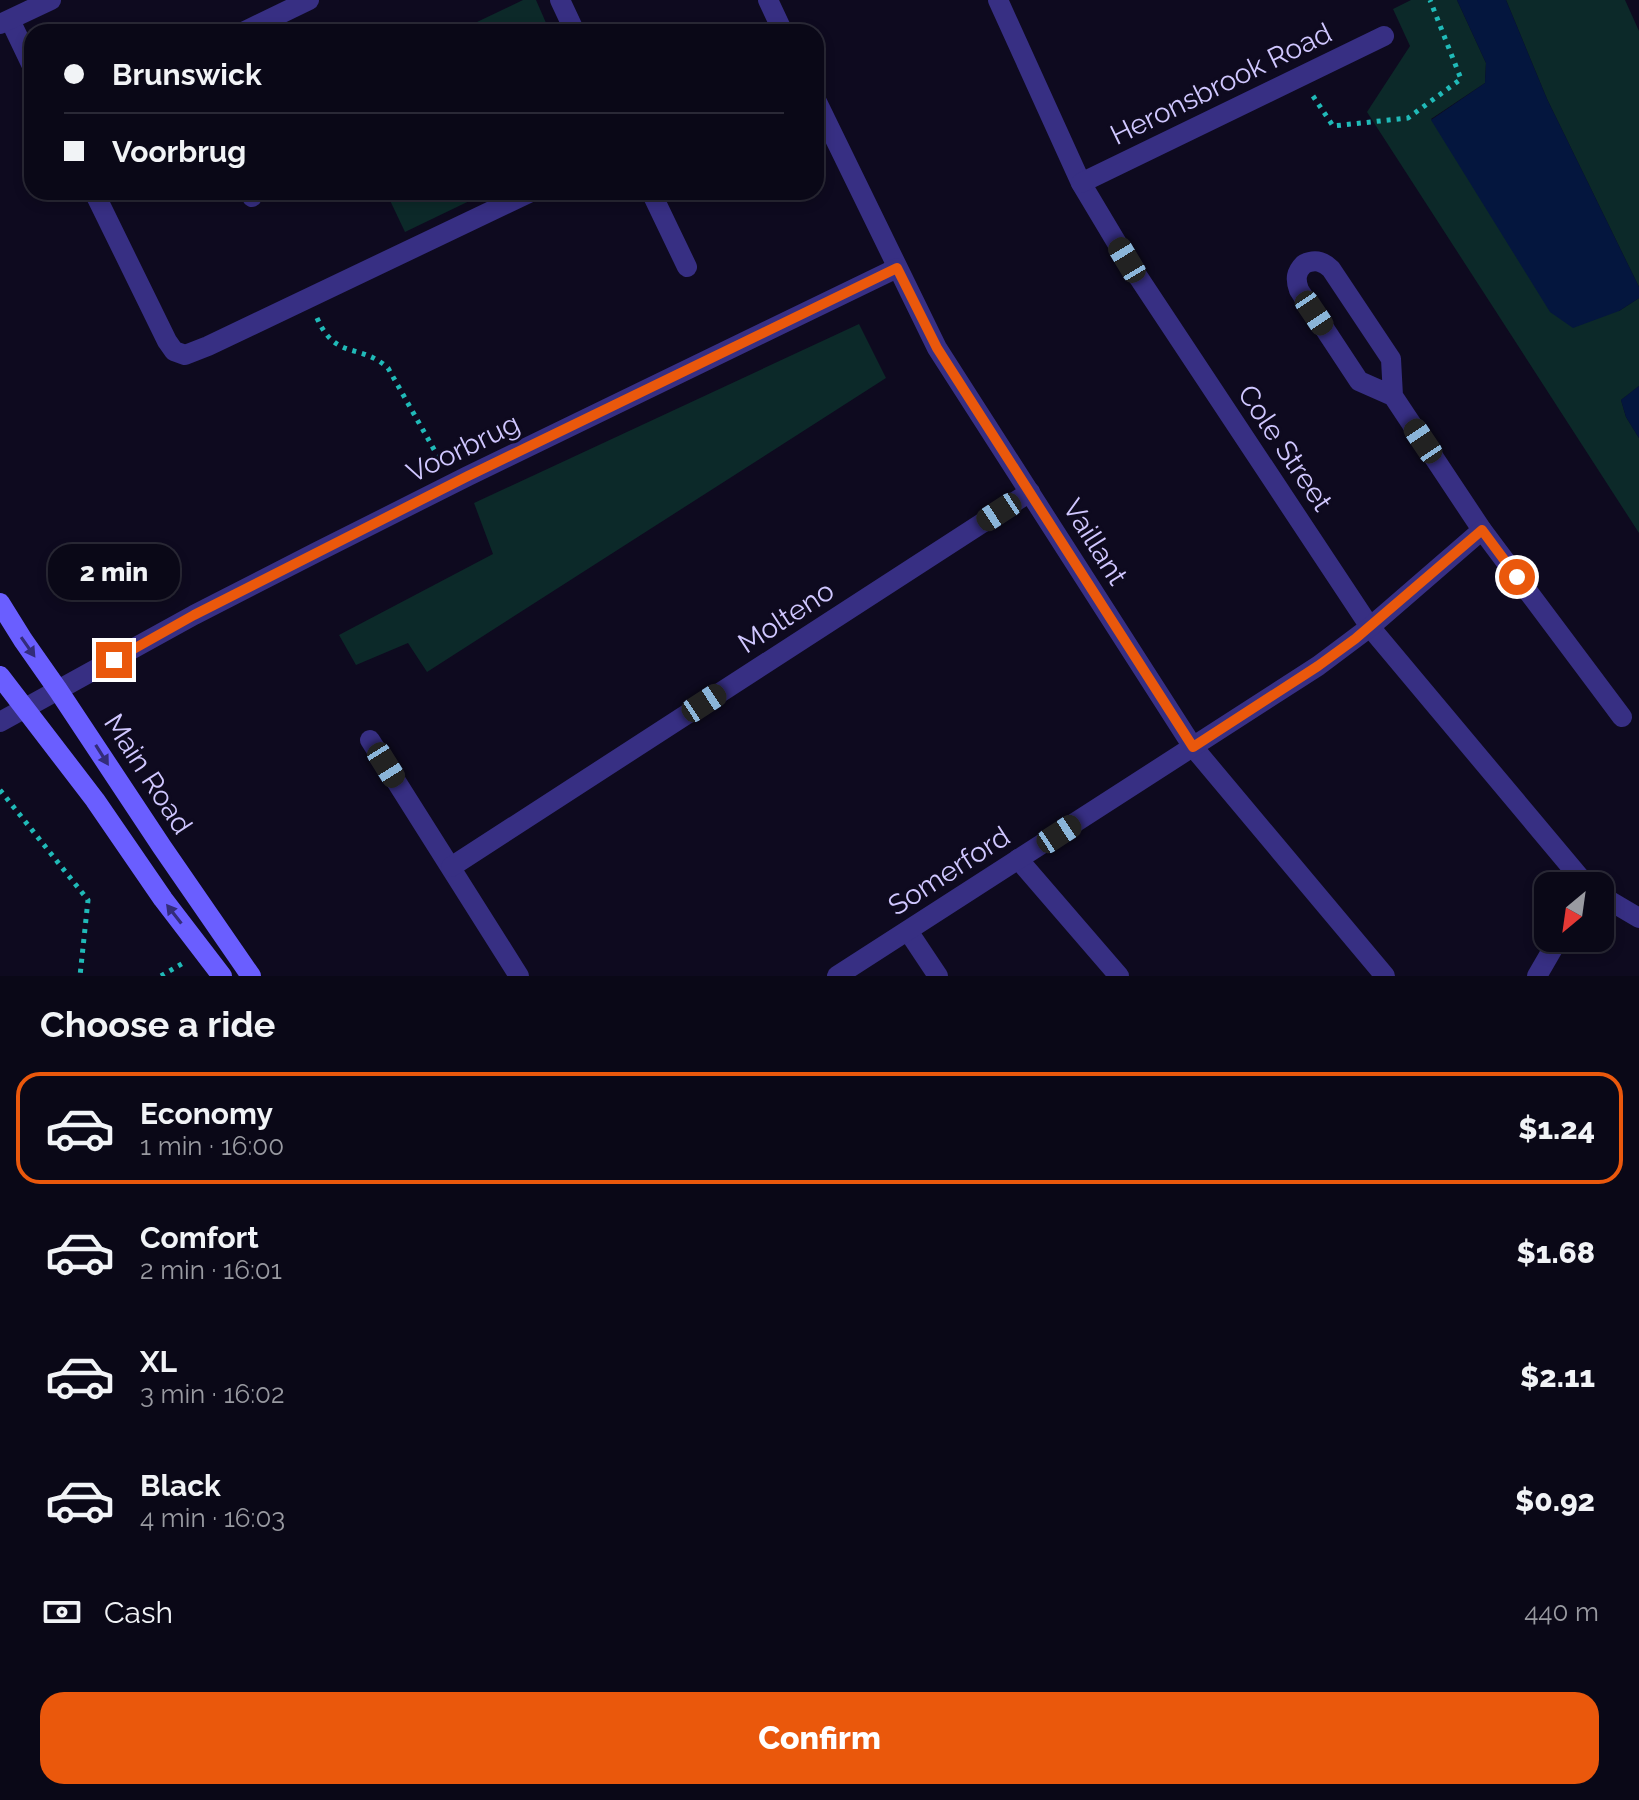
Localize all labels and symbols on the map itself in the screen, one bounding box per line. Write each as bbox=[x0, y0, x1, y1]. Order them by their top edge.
street label: Heronsbrook Road bbox=[1105, 16, 1337, 152]
car bbox=[1104, 233, 1150, 287]
car bbox=[1291, 286, 1337, 340]
street label: Cole Street bbox=[1231, 379, 1339, 518]
street label: Voorbrug bbox=[401, 407, 525, 489]
car bbox=[1400, 414, 1446, 468]
car bbox=[972, 489, 1026, 535]
street label: Vaillant bbox=[1056, 493, 1134, 592]
callout: 2 min bbox=[48, 544, 180, 600]
route start bbox=[1499, 559, 1535, 595]
street label: Molteno bbox=[732, 574, 840, 660]
one-way arrow bbox=[20, 636, 36, 658]
route end bbox=[96, 642, 132, 678]
car bbox=[677, 680, 731, 726]
street label: Main Road bbox=[97, 708, 199, 840]
car bbox=[363, 738, 409, 792]
one-way arrow bbox=[94, 744, 108, 766]
car bbox=[1032, 811, 1086, 857]
street label: Somerford bbox=[882, 820, 1016, 922]
north arrow bbox=[1534, 872, 1614, 952]
one-way arrow bbox=[167, 904, 183, 924]

